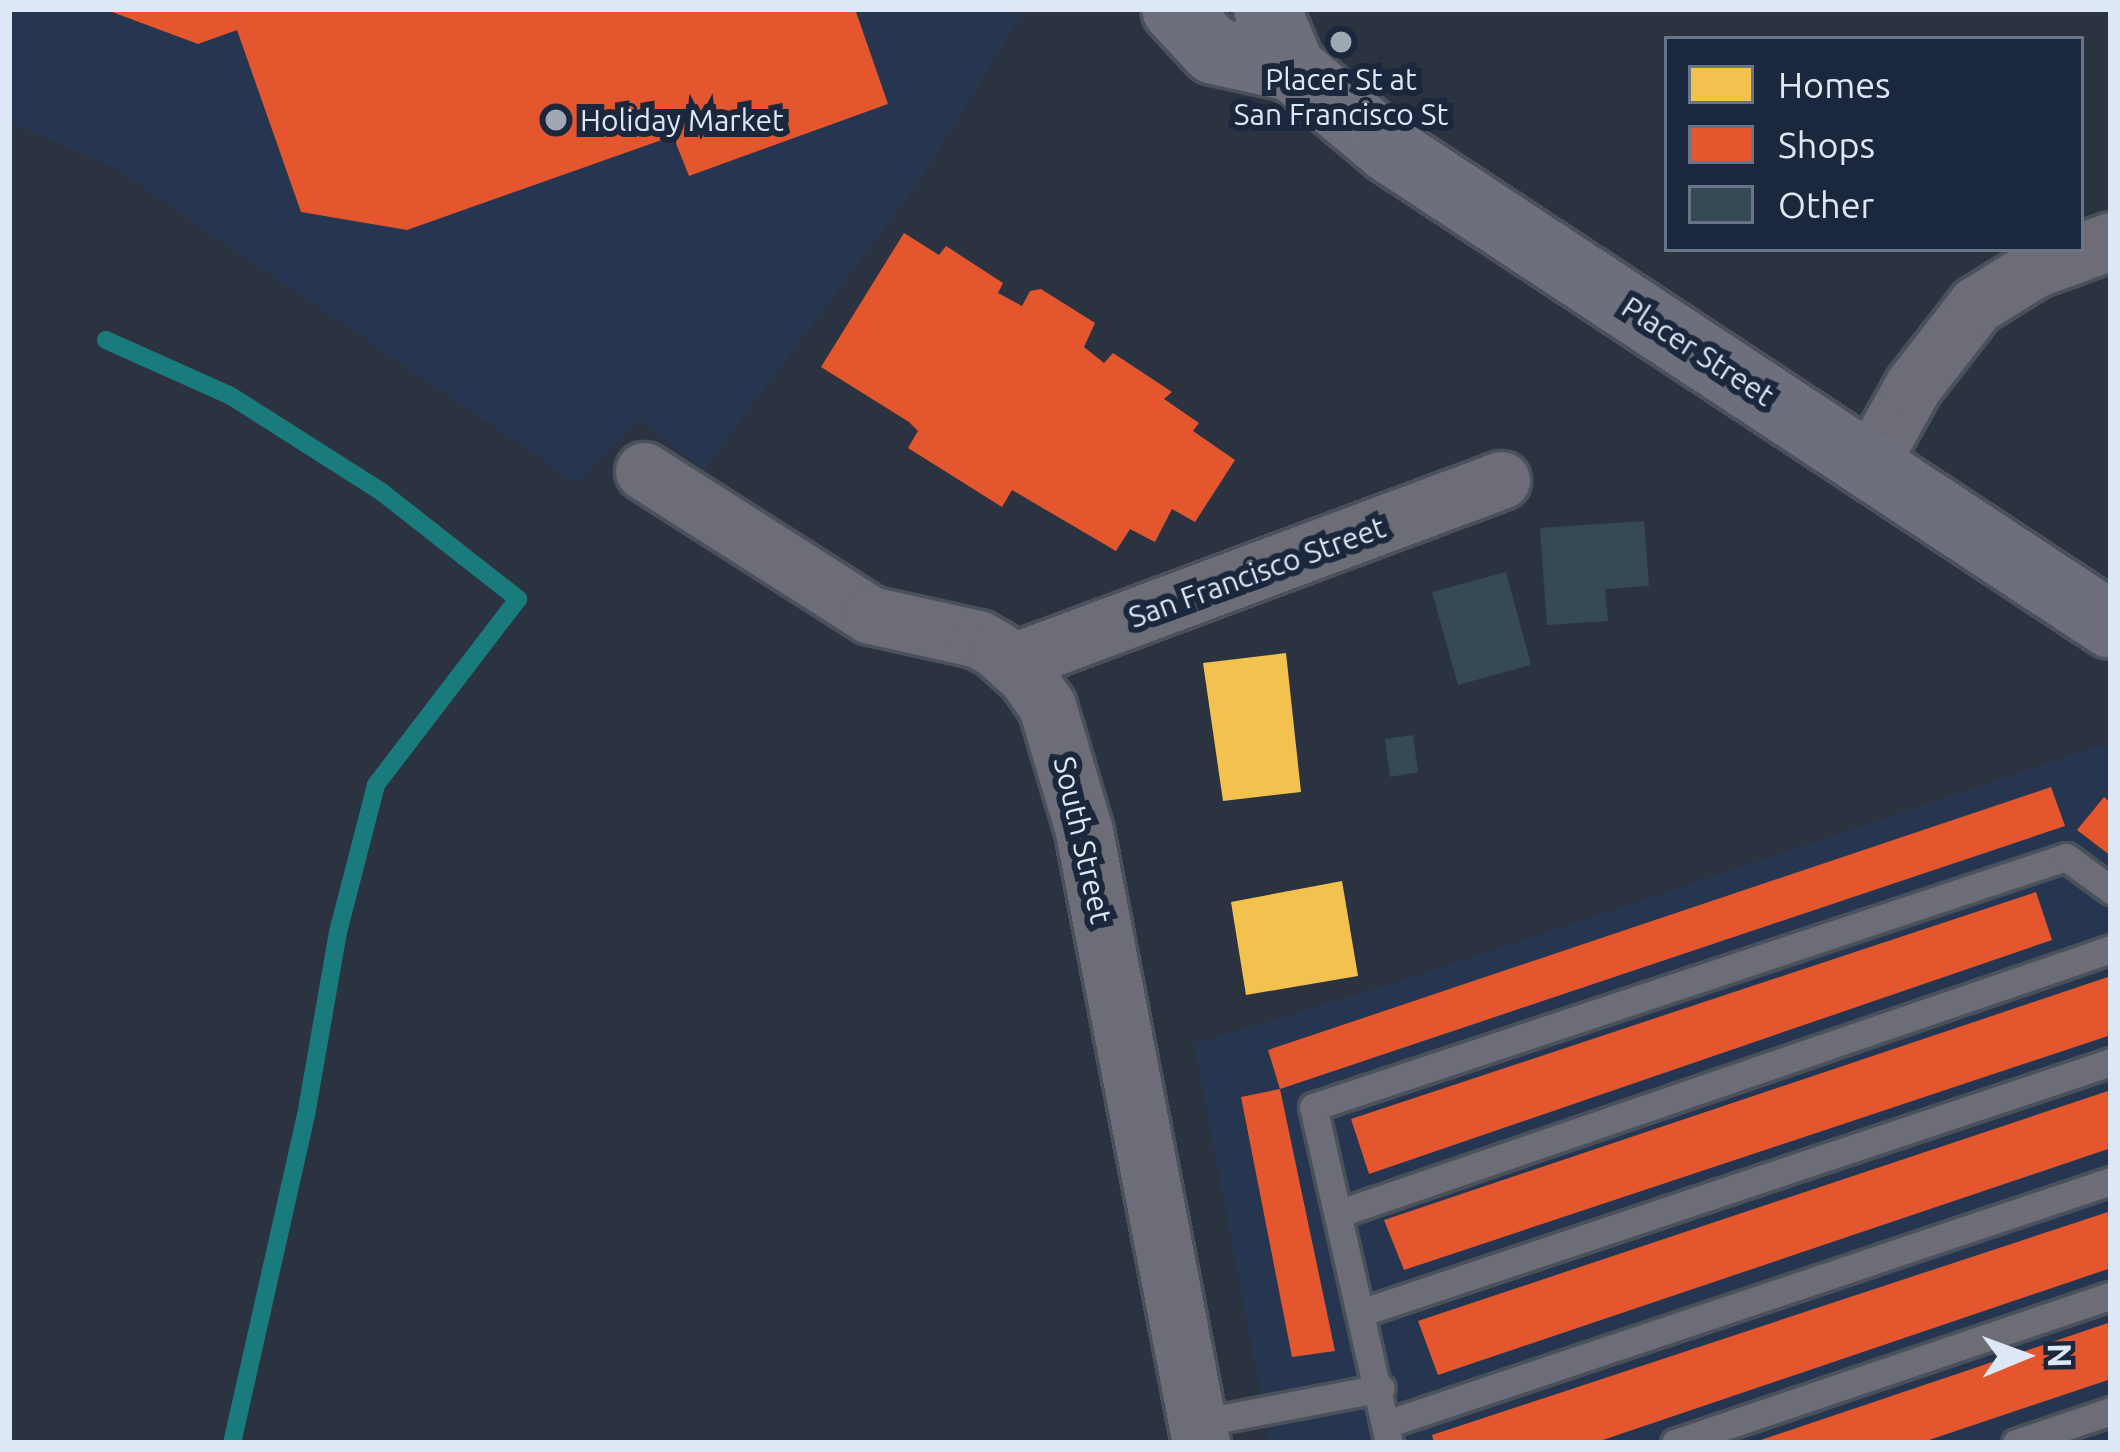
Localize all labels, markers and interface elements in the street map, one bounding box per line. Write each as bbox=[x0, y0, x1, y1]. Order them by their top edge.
marker: Placer St at San Francisco St bbox=[1328, 29, 1354, 55]
legend bbox=[1664, 36, 2084, 252]
place label: Placer St at San Francisco St bbox=[1234, 61, 1448, 132]
text: Homes bbox=[1778, 64, 1891, 105]
place label: Holiday Market bbox=[580, 102, 784, 138]
marker: Holiday Market bbox=[543, 107, 569, 133]
text: Shops bbox=[1778, 124, 1875, 165]
text: Other bbox=[1778, 184, 1874, 225]
street label: Placer Street bbox=[1615, 289, 1781, 413]
street label: San Francisco Street bbox=[1124, 509, 1390, 635]
street label: South Street bbox=[1046, 753, 1120, 927]
north arrow bbox=[1964, 1296, 2084, 1416]
text: N bbox=[2042, 1343, 2079, 1368]

